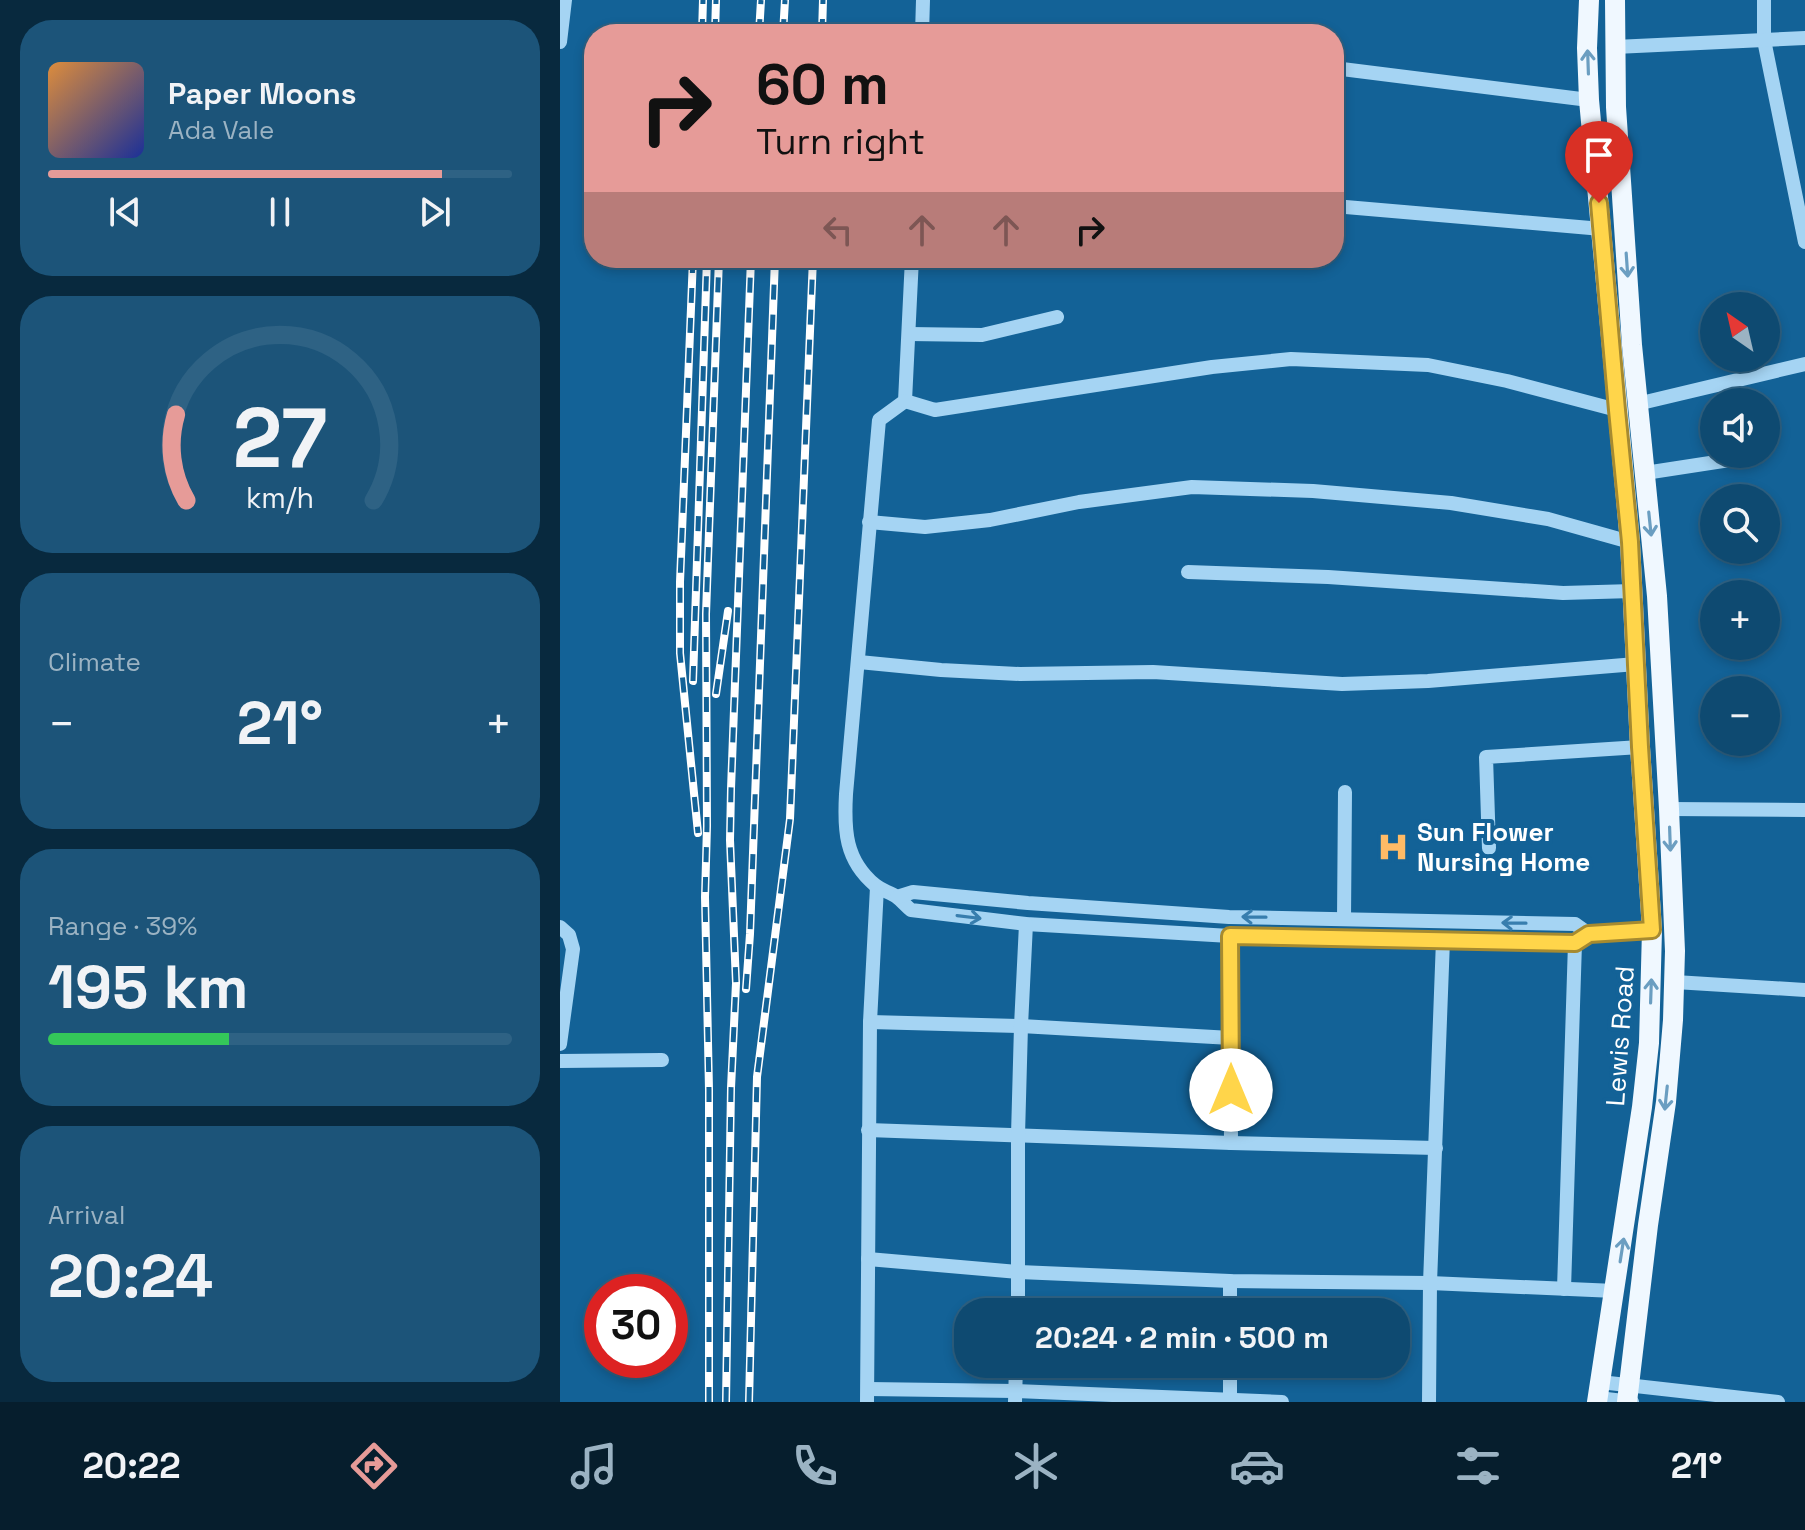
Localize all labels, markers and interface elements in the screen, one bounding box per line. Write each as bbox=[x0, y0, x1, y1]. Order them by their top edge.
text: 60 m bbox=[756, 49, 889, 120]
one-way arrow bbox=[1580, 49, 1595, 76]
icon: right bbox=[624, 56, 728, 160]
text: Paper Moons bbox=[168, 74, 357, 113]
text: Ada Vale bbox=[168, 113, 274, 147]
text: Turn right bbox=[756, 119, 925, 165]
pin bbox=[1565, 121, 1633, 203]
icon: arrive bbox=[1577, 133, 1621, 177]
icon: previous bbox=[103, 190, 147, 234]
icon: pause bbox=[258, 190, 302, 234]
icon: next bbox=[413, 190, 457, 234]
icon: left bbox=[816, 208, 860, 252]
icon: ahead bbox=[900, 208, 944, 252]
icon: ahead bbox=[984, 208, 1028, 252]
icon: right bbox=[1068, 208, 1112, 252]
one-way arrow bbox=[1620, 251, 1635, 278]
north arrow bbox=[1700, 292, 1780, 372]
map controls bbox=[1700, 292, 1780, 756]
text: 27 bbox=[233, 384, 327, 490]
button: sound bbox=[1700, 388, 1780, 468]
text: km/h bbox=[246, 480, 314, 516]
button: search bbox=[1700, 484, 1780, 564]
one-way arrow bbox=[1643, 510, 1658, 537]
button: + bbox=[1700, 580, 1780, 660]
text: Climate bbox=[48, 645, 141, 679]
button: − bbox=[1700, 676, 1780, 756]
text: 21° bbox=[237, 685, 323, 762]
text: − bbox=[48, 696, 75, 752]
text: + bbox=[485, 696, 512, 752]
place label: Sun Flower Nursing Home bbox=[1417, 815, 1590, 879]
one-way arrow bbox=[1663, 825, 1678, 852]
hospital icon: Sun Flower Nursing Home bbox=[1376, 830, 1410, 864]
text: Range · 39% bbox=[48, 909, 197, 943]
one-way arrow bbox=[1241, 909, 1268, 925]
one-way arrow bbox=[955, 910, 982, 925]
one-way arrow bbox=[1501, 916, 1528, 931]
text: 195 km bbox=[48, 949, 249, 1026]
street label: Lewis Road bbox=[1598, 965, 1642, 1107]
one-way arrow bbox=[1644, 978, 1659, 1005]
position arrow bbox=[1189, 1048, 1273, 1132]
one-way arrow bbox=[1659, 1085, 1674, 1111]
text: Arrival bbox=[48, 1198, 125, 1232]
one-way arrow bbox=[1615, 1237, 1630, 1263]
text: 20:24 bbox=[48, 1238, 213, 1315]
speed limit sign: 30 bbox=[584, 1274, 688, 1378]
text: 20:24 · 2 min · 500 m bbox=[1035, 1318, 1329, 1357]
icon: directions bbox=[346, 1438, 402, 1494]
icon: music bbox=[566, 1438, 622, 1494]
icon: phone bbox=[787, 1438, 843, 1494]
icon: climate bbox=[1008, 1438, 1064, 1494]
icon: car bbox=[1229, 1438, 1285, 1494]
icon: filters bbox=[1450, 1438, 1506, 1494]
text: 20:22 bbox=[82, 1443, 181, 1489]
text: 21° bbox=[1671, 1443, 1723, 1489]

